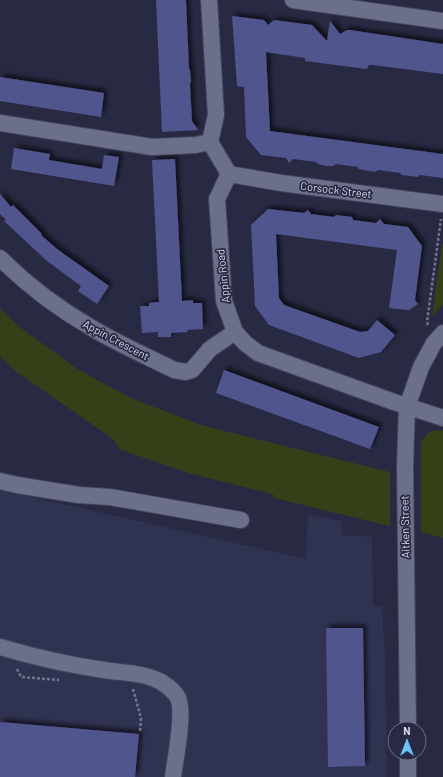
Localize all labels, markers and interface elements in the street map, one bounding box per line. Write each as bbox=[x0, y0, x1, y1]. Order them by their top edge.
street label: Corsock Street bbox=[300, 179, 372, 200]
street label: Appin Road bbox=[213, 248, 232, 304]
street label: Appin Crescent bbox=[81, 317, 151, 362]
street label: Aitken Street bbox=[397, 495, 412, 559]
north arrow bbox=[387, 721, 427, 761]
text: N bbox=[403, 724, 411, 737]

